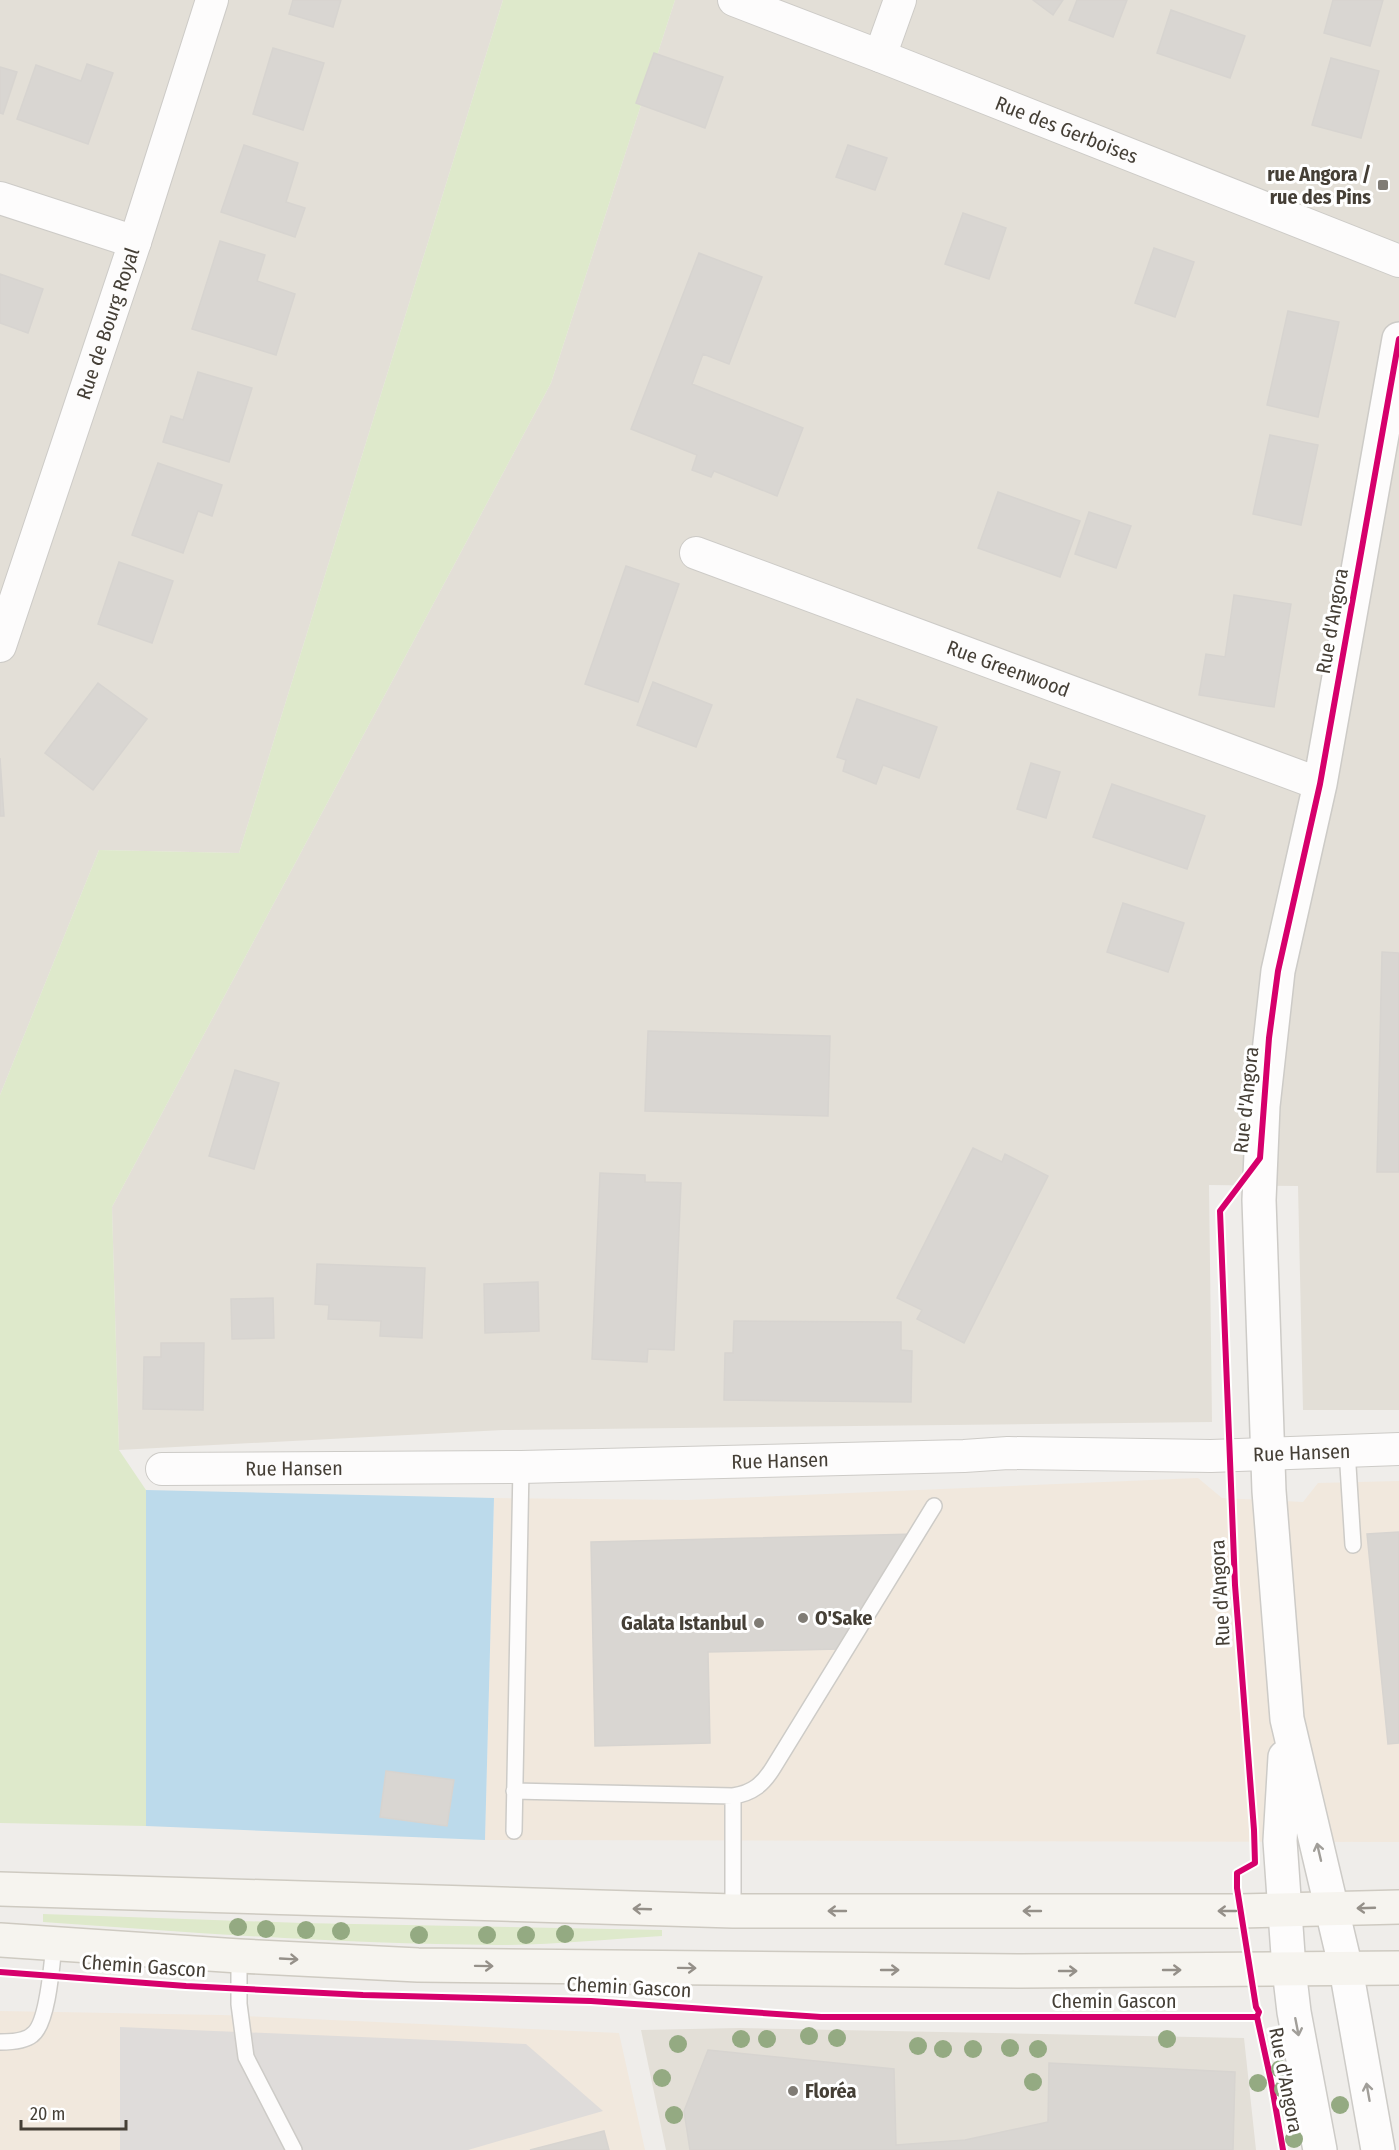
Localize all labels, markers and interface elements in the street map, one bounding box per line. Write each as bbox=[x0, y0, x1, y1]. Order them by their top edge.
street label: Rue des Gerboises bbox=[992, 91, 1141, 169]
place label: rue Angora / rue des Pins bbox=[1267, 162, 1371, 209]
marker: rue Angora / rue des Pins bbox=[1376, 178, 1390, 192]
street label: Rue de Bourg Royal bbox=[71, 244, 144, 403]
street label: Rue d'Angora bbox=[1311, 566, 1353, 676]
street label: Rue Greenwood bbox=[944, 635, 1073, 702]
street label: Rue d'Angora bbox=[1228, 1046, 1264, 1154]
street label: Rue Hansen bbox=[1253, 1439, 1351, 1466]
street label: Rue Hansen bbox=[731, 1447, 829, 1474]
street label: Rue Hansen bbox=[245, 1456, 343, 1481]
street label: Rue d'Angora bbox=[1205, 1539, 1235, 1647]
place label: O'Sake bbox=[815, 1606, 872, 1630]
place label: Galata Istanbul bbox=[621, 1611, 748, 1635]
marker: O'Sake bbox=[796, 1611, 810, 1625]
marker: Galata Istanbul bbox=[752, 1616, 766, 1630]
one-way arrow bbox=[1312, 1843, 1324, 1862]
one-way arrow bbox=[1356, 1902, 1376, 1914]
one-way arrow bbox=[632, 1904, 652, 1915]
one-way arrow bbox=[827, 1905, 847, 1917]
one-way arrow bbox=[1022, 1905, 1042, 1917]
one-way arrow bbox=[1217, 1905, 1237, 1917]
street label: Chemin Gascon bbox=[81, 1950, 207, 1982]
one-way arrow bbox=[278, 1953, 298, 1964]
one-way arrow bbox=[473, 1960, 493, 1972]
one-way arrow bbox=[676, 1963, 696, 1974]
one-way arrow bbox=[880, 1964, 900, 1976]
one-way arrow bbox=[1162, 1964, 1182, 1976]
one-way arrow bbox=[1057, 1965, 1077, 1977]
street label: Chemin Gascon bbox=[566, 1972, 692, 2002]
street label: Chemin Gascon bbox=[1052, 1989, 1176, 2013]
one-way arrow bbox=[1292, 2017, 1303, 2036]
street label: Rue d'Angora bbox=[1264, 2025, 1308, 2135]
place label: Floréa bbox=[805, 2079, 856, 2103]
one-way arrow bbox=[1362, 2083, 1373, 2103]
marker: Floréa bbox=[786, 2084, 800, 2098]
scale bar bbox=[21, 2093, 126, 2131]
text: 20 m bbox=[30, 2103, 65, 2125]

